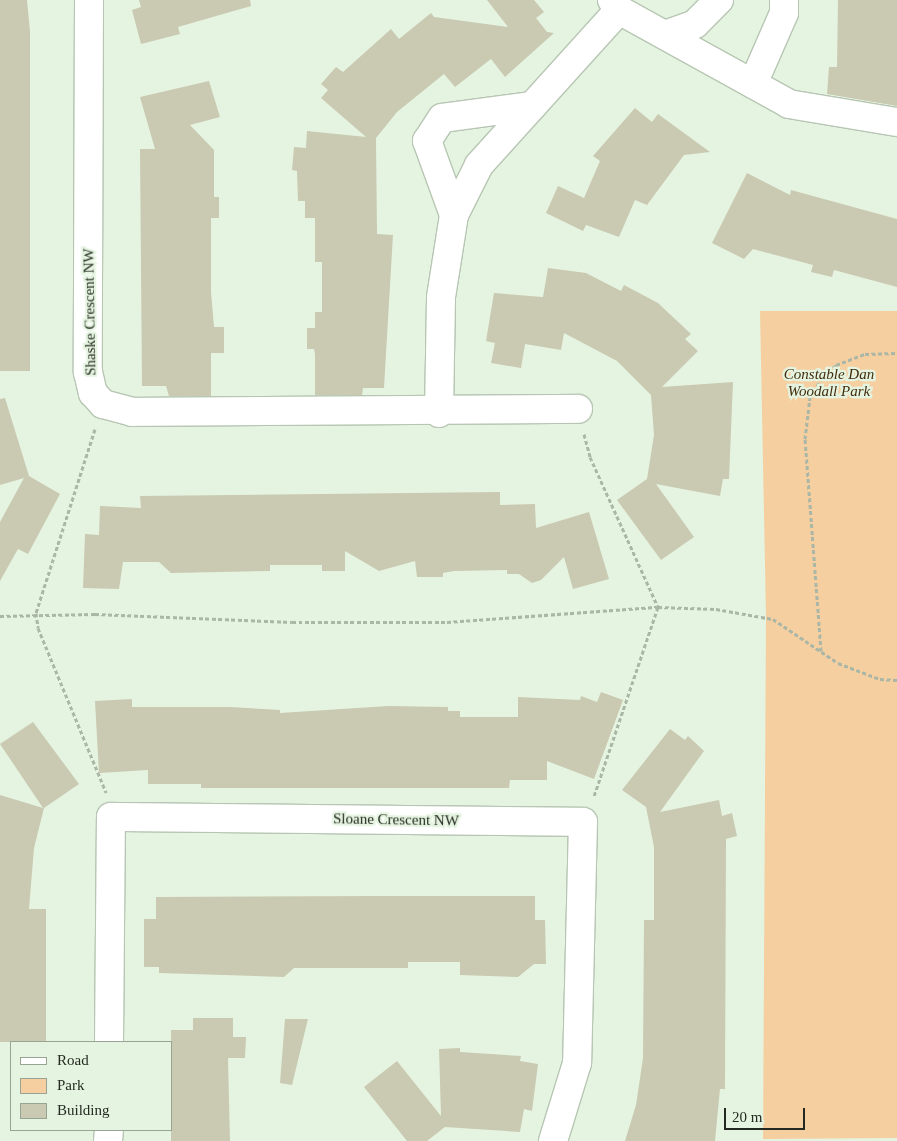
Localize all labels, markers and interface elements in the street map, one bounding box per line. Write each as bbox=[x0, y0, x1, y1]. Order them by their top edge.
street label: Shaske Crescent NW bbox=[80, 248, 100, 376]
park label: Constable Dan Woodall Park bbox=[784, 365, 874, 400]
street label: Sloane Crescent NW bbox=[333, 810, 459, 830]
legend bbox=[10, 1041, 172, 1131]
text: Road bbox=[57, 1052, 89, 1068]
text: Park bbox=[57, 1077, 85, 1093]
scale bar bbox=[727, 1098, 808, 1130]
text: Building bbox=[57, 1102, 110, 1118]
text: 20 m bbox=[732, 1109, 762, 1125]

